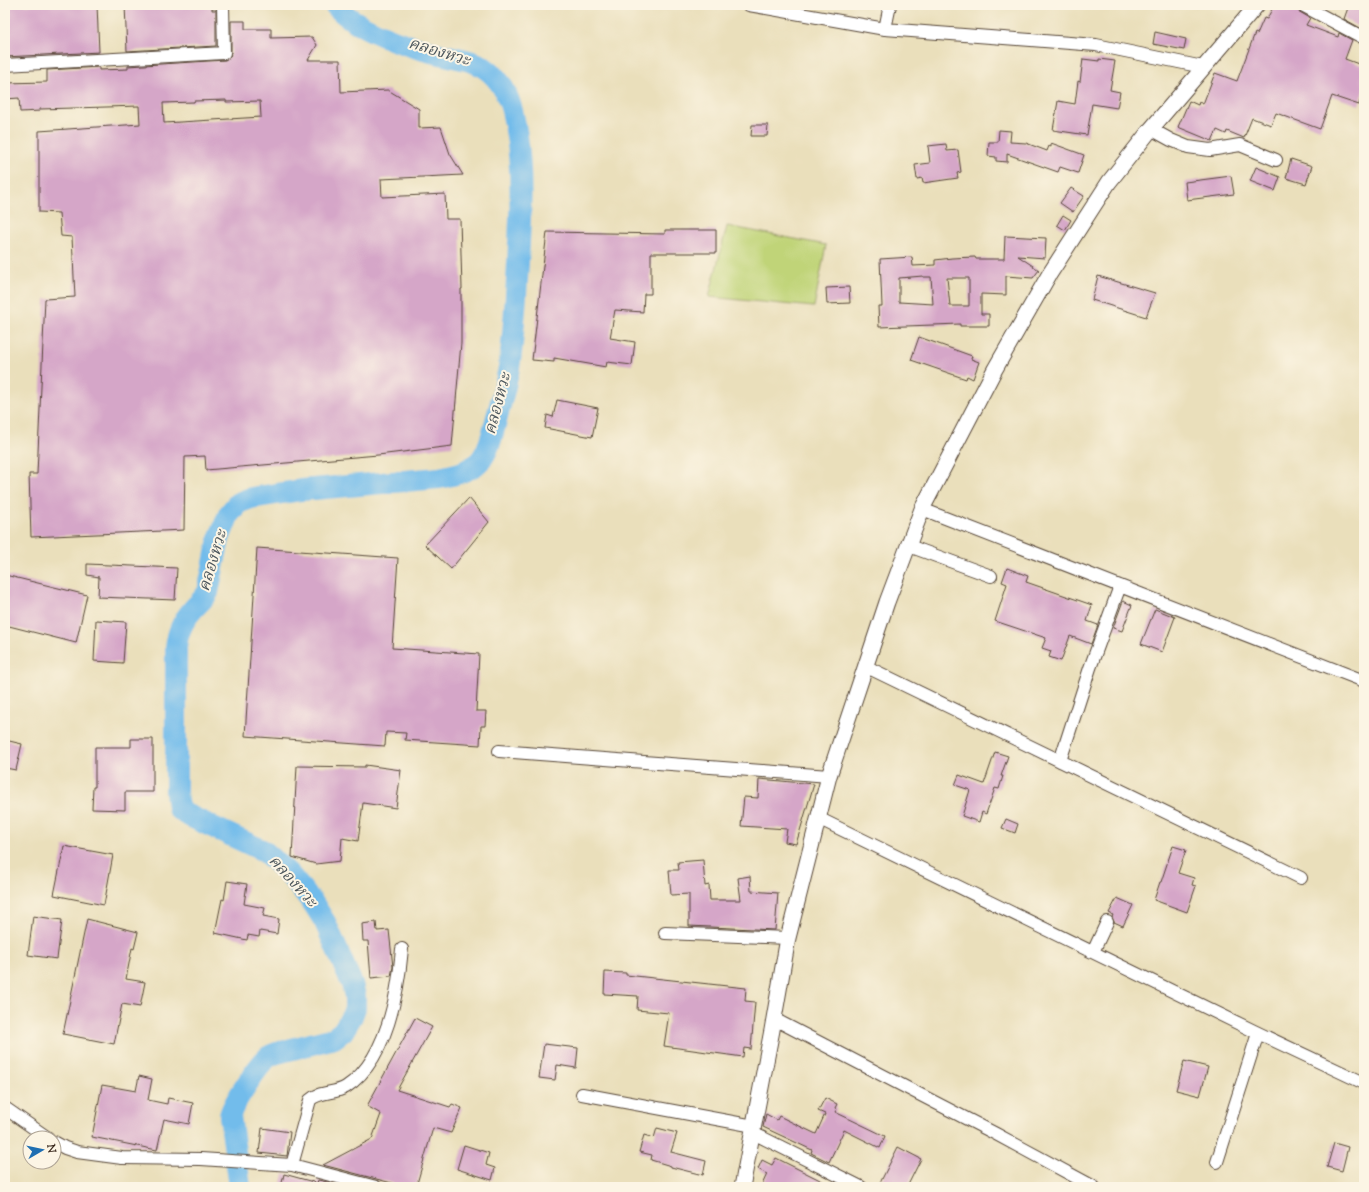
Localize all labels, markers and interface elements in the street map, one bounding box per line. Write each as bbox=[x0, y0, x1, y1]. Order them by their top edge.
water label: คลองหวะ bbox=[405, 33, 474, 74]
water label: คลองหวะ bbox=[480, 369, 519, 437]
water label: คลองหวะ bbox=[194, 526, 235, 595]
water label: คลองหวะ bbox=[262, 851, 323, 914]
north arrow bbox=[22, 1130, 62, 1170]
text: N bbox=[42, 1142, 60, 1154]

